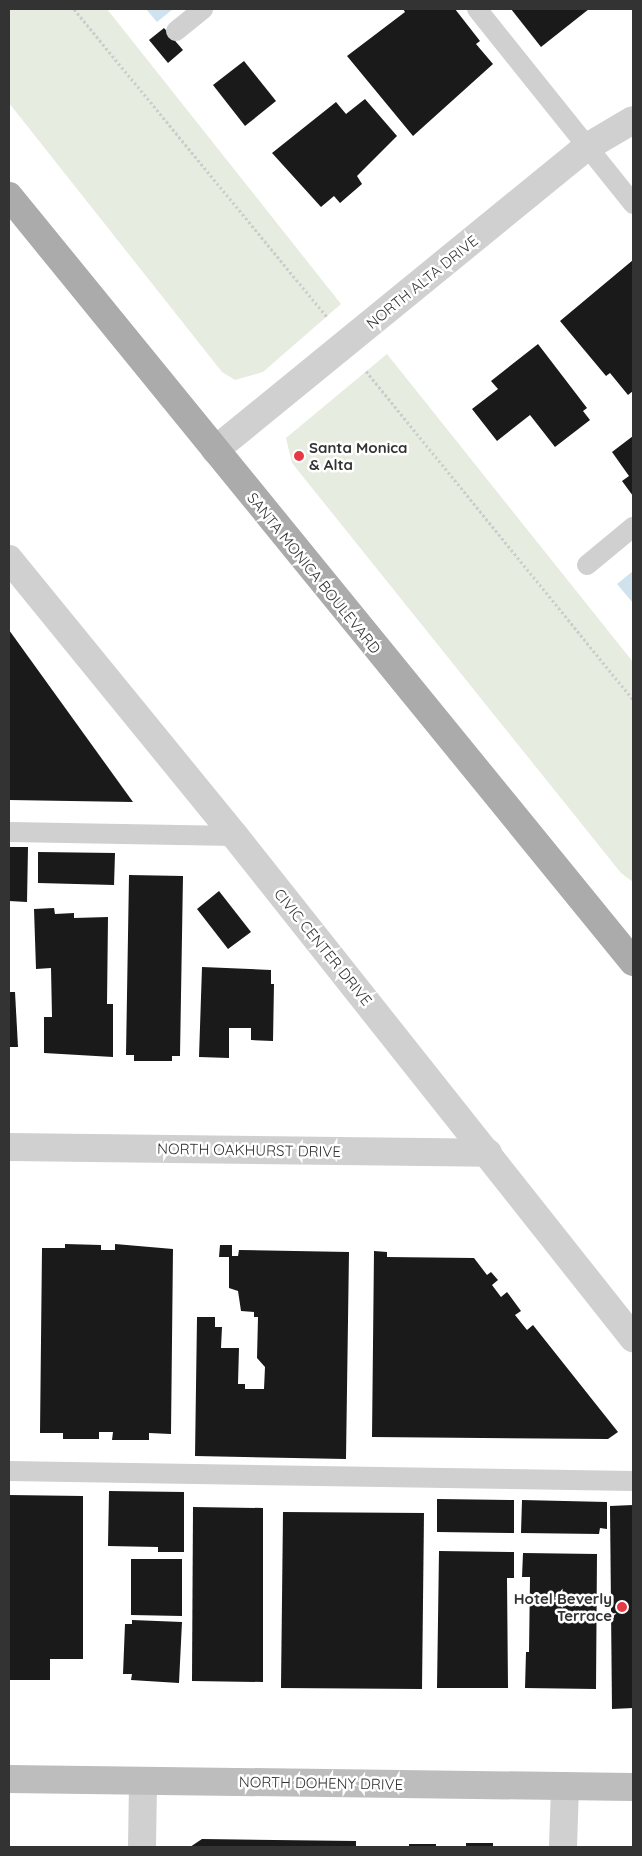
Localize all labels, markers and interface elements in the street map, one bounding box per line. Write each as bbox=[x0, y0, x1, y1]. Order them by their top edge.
street label: NORTH ALTA DRIVE bbox=[363, 232, 481, 332]
place label: Santa Monica & Alta bbox=[309, 438, 407, 473]
marker: Santa Monica & Alta bbox=[293, 450, 305, 462]
street label: SANTA MONICA BOULEVARD bbox=[244, 489, 384, 657]
street label: CIVIC CENTER DRIVE bbox=[270, 885, 376, 1009]
street label: NORTH OAKHURST DRIVE bbox=[157, 1139, 341, 1161]
place label: Hotel Beverly Terrace bbox=[514, 1589, 612, 1624]
marker: Hotel Beverly Terrace bbox=[616, 1601, 628, 1613]
street label: NORTH DOHENY DRIVE bbox=[239, 1773, 403, 1793]

